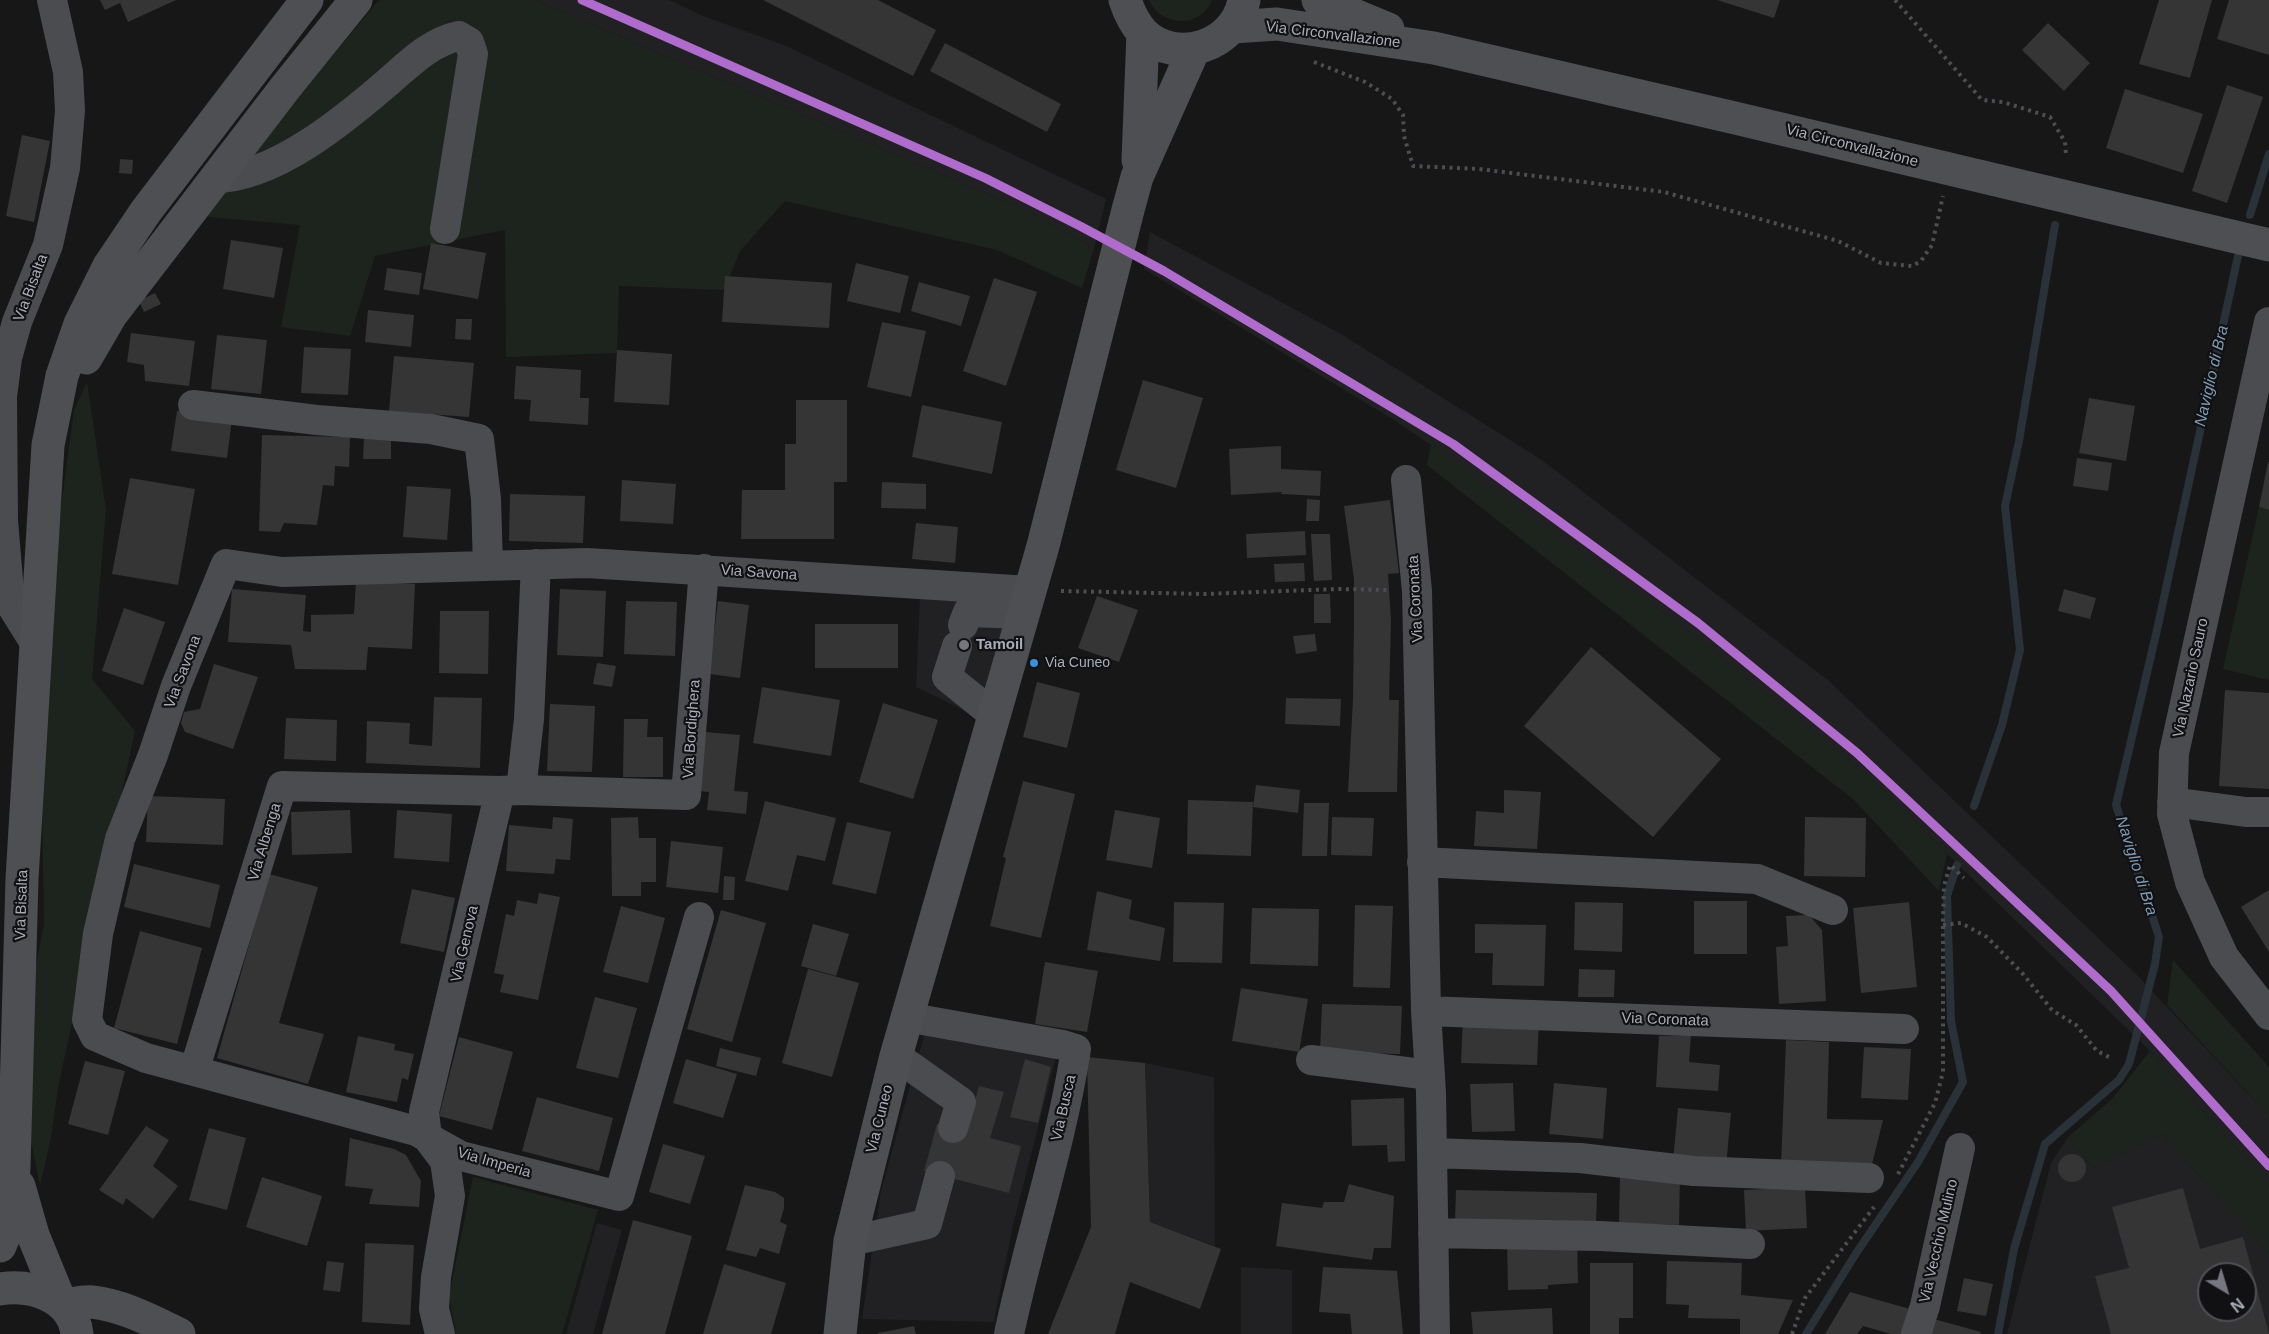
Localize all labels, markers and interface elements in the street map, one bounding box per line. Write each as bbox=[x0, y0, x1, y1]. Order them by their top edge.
street label: Via Circonvallazione bbox=[1265, 18, 1401, 52]
street label: Via Circonvallazione bbox=[1784, 121, 1920, 171]
street label: Via Bisalta bbox=[10, 252, 52, 324]
water label: Naviglio di Bra bbox=[2191, 324, 2233, 428]
street label: Via Coronata bbox=[1405, 555, 1427, 643]
street label: Via Savona bbox=[720, 561, 798, 585]
street label: Via Nazario Sauro bbox=[2170, 617, 2212, 739]
street label: Via Savona bbox=[161, 633, 205, 711]
place label: Tamoil bbox=[976, 636, 1023, 654]
marker: Tamoil bbox=[957, 638, 971, 652]
place label: Via Cuneo bbox=[1045, 655, 1110, 671]
marker: Via Cuneo bbox=[1028, 657, 1040, 669]
street label: Via Bordighera bbox=[680, 679, 704, 779]
street label: Via Albenga bbox=[245, 801, 285, 883]
water label: Naviglio di Bra bbox=[2111, 814, 2161, 918]
street label: Via Bisalta bbox=[12, 869, 32, 941]
street label: Via Genova bbox=[447, 904, 483, 984]
street label: Via Coronata bbox=[1621, 1009, 1709, 1031]
street label: Via Busca bbox=[1048, 1073, 1080, 1143]
street label: Via Cuneo bbox=[863, 1083, 897, 1155]
street label: Via Imperia bbox=[455, 1144, 533, 1182]
street label: Via Vecchio Mulino bbox=[1916, 1177, 1962, 1305]
north arrow bbox=[2197, 1262, 2257, 1322]
text: N bbox=[2227, 1295, 2247, 1315]

